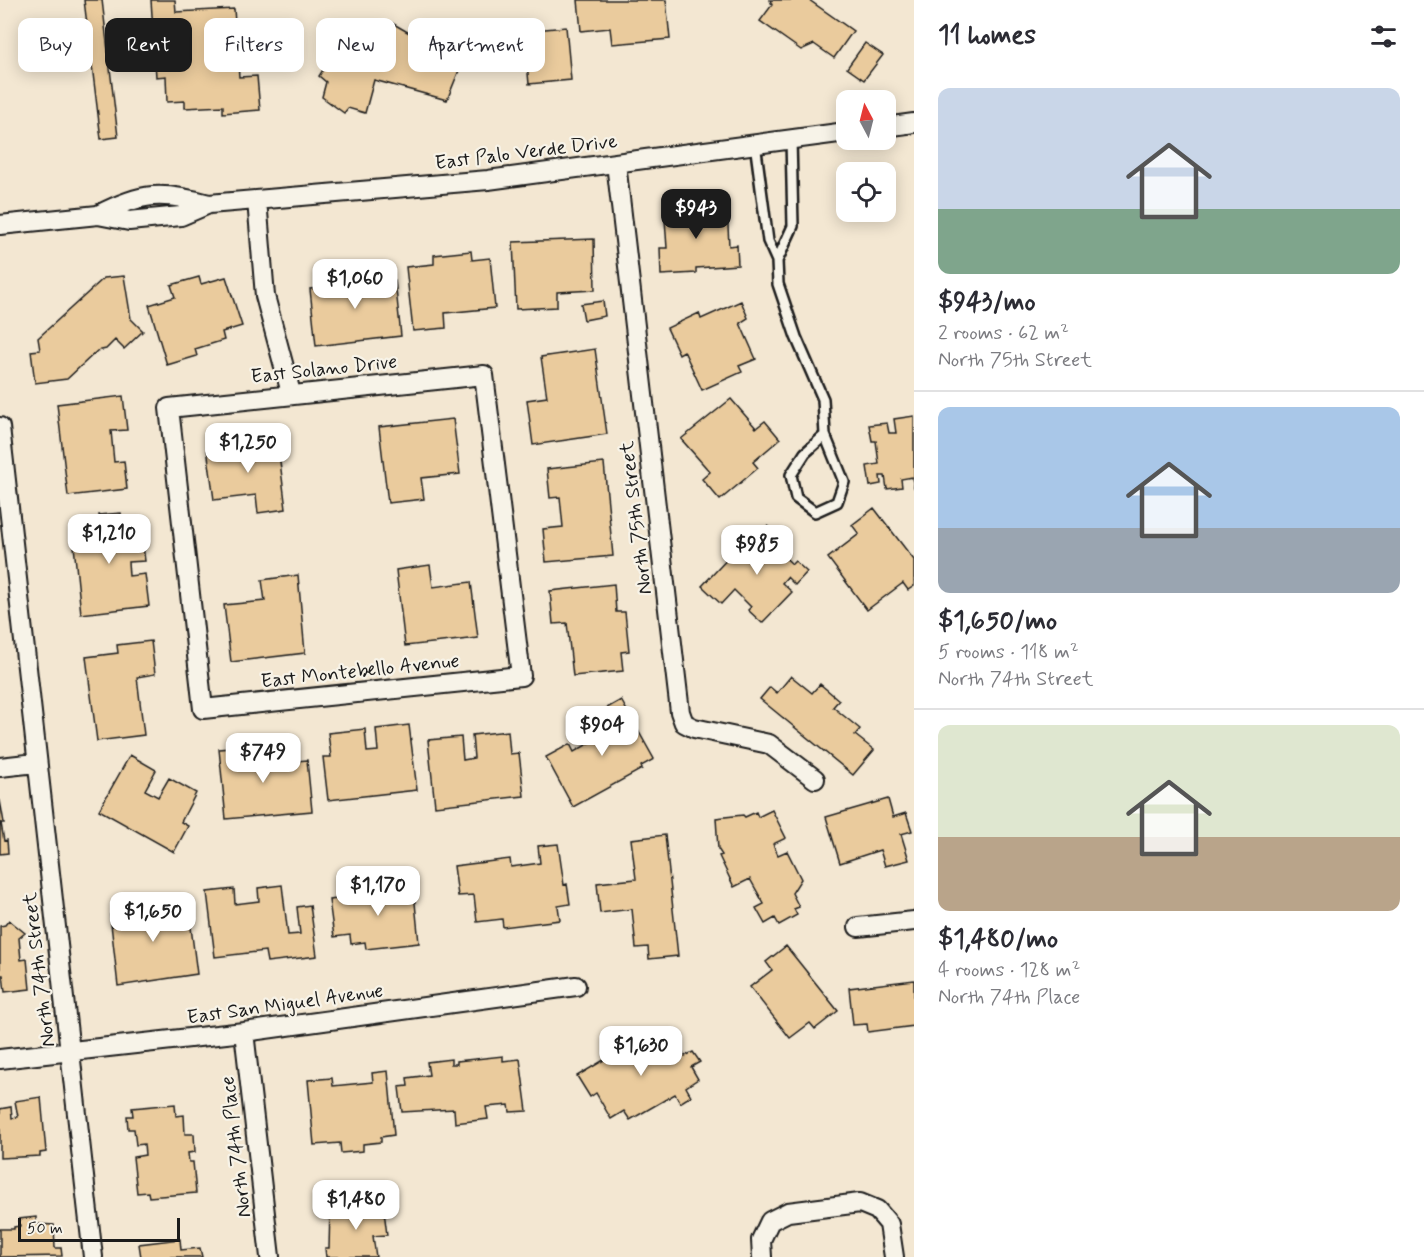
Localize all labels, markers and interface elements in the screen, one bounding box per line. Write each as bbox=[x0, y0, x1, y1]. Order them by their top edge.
chip: Buy bbox=[18, 18, 93, 72]
chip: Rent bbox=[105, 18, 192, 72]
chip: Filters bbox=[204, 18, 304, 72]
chip: New bbox=[316, 18, 396, 72]
chip: Apartment bbox=[408, 18, 545, 72]
text: 11 homes bbox=[938, 19, 1036, 53]
icon: filters bbox=[1367, 20, 1400, 53]
north arrow bbox=[836, 90, 896, 150]
map controls bbox=[836, 90, 896, 222]
icon: home bbox=[1115, 127, 1223, 235]
street label: East Palo Verde Drive bbox=[433, 128, 619, 177]
button: locate bbox=[836, 162, 896, 222]
pin: $943 bbox=[660, 189, 732, 240]
text: $943 bbox=[675, 195, 717, 222]
pin: $1,060 bbox=[306, 259, 404, 310]
text: $1,060 bbox=[326, 265, 384, 292]
text: $943/mo bbox=[938, 286, 1036, 320]
text: 2 rooms · 62 m² bbox=[938, 320, 1069, 347]
text: North 75th Street bbox=[938, 347, 1092, 374]
street label: East Solano Drive bbox=[250, 348, 399, 391]
pin: $1,250 bbox=[199, 423, 297, 474]
text: $1,250 bbox=[219, 429, 277, 456]
street label: North 75th Street bbox=[614, 439, 659, 596]
icon: home bbox=[1115, 446, 1223, 554]
pin: $1,210 bbox=[60, 514, 158, 565]
text: $1,210 bbox=[82, 520, 136, 547]
pin: $985 bbox=[721, 525, 793, 576]
text: $985 bbox=[735, 531, 779, 558]
text: $1,650/mo bbox=[938, 605, 1057, 639]
text: 5 rooms · 118 m² bbox=[938, 639, 1079, 666]
street label: East Montebello Avenue bbox=[259, 648, 461, 695]
text: North 74th Street bbox=[938, 666, 1094, 693]
pin: $904 bbox=[566, 706, 638, 757]
text: $904 bbox=[580, 712, 624, 739]
pin: $749 bbox=[227, 733, 299, 784]
text: $749 bbox=[240, 739, 286, 766]
icon: home bbox=[1115, 764, 1223, 872]
pin: $1,170 bbox=[329, 866, 427, 917]
text: $1,170 bbox=[350, 872, 406, 899]
street label: North 74th Street bbox=[17, 891, 62, 1049]
pin: $1,650 bbox=[104, 892, 202, 943]
text: $1,650 bbox=[124, 898, 182, 925]
text: $1,480/mo bbox=[938, 923, 1058, 957]
text: 4 rooms · 128 m² bbox=[938, 957, 1080, 984]
street label: East San Miguel Avenue bbox=[185, 977, 385, 1032]
text: North 74th Place bbox=[938, 984, 1080, 1011]
pin: $1,630 bbox=[592, 1026, 690, 1077]
text: $1,630 bbox=[613, 1032, 669, 1059]
street label: North 74th Place bbox=[214, 1075, 259, 1219]
pin: $1,480 bbox=[307, 1180, 405, 1231]
text: $1,480 bbox=[326, 1186, 386, 1213]
scale bar bbox=[18, 1215, 180, 1242]
text: 50 m bbox=[27, 1218, 63, 1239]

